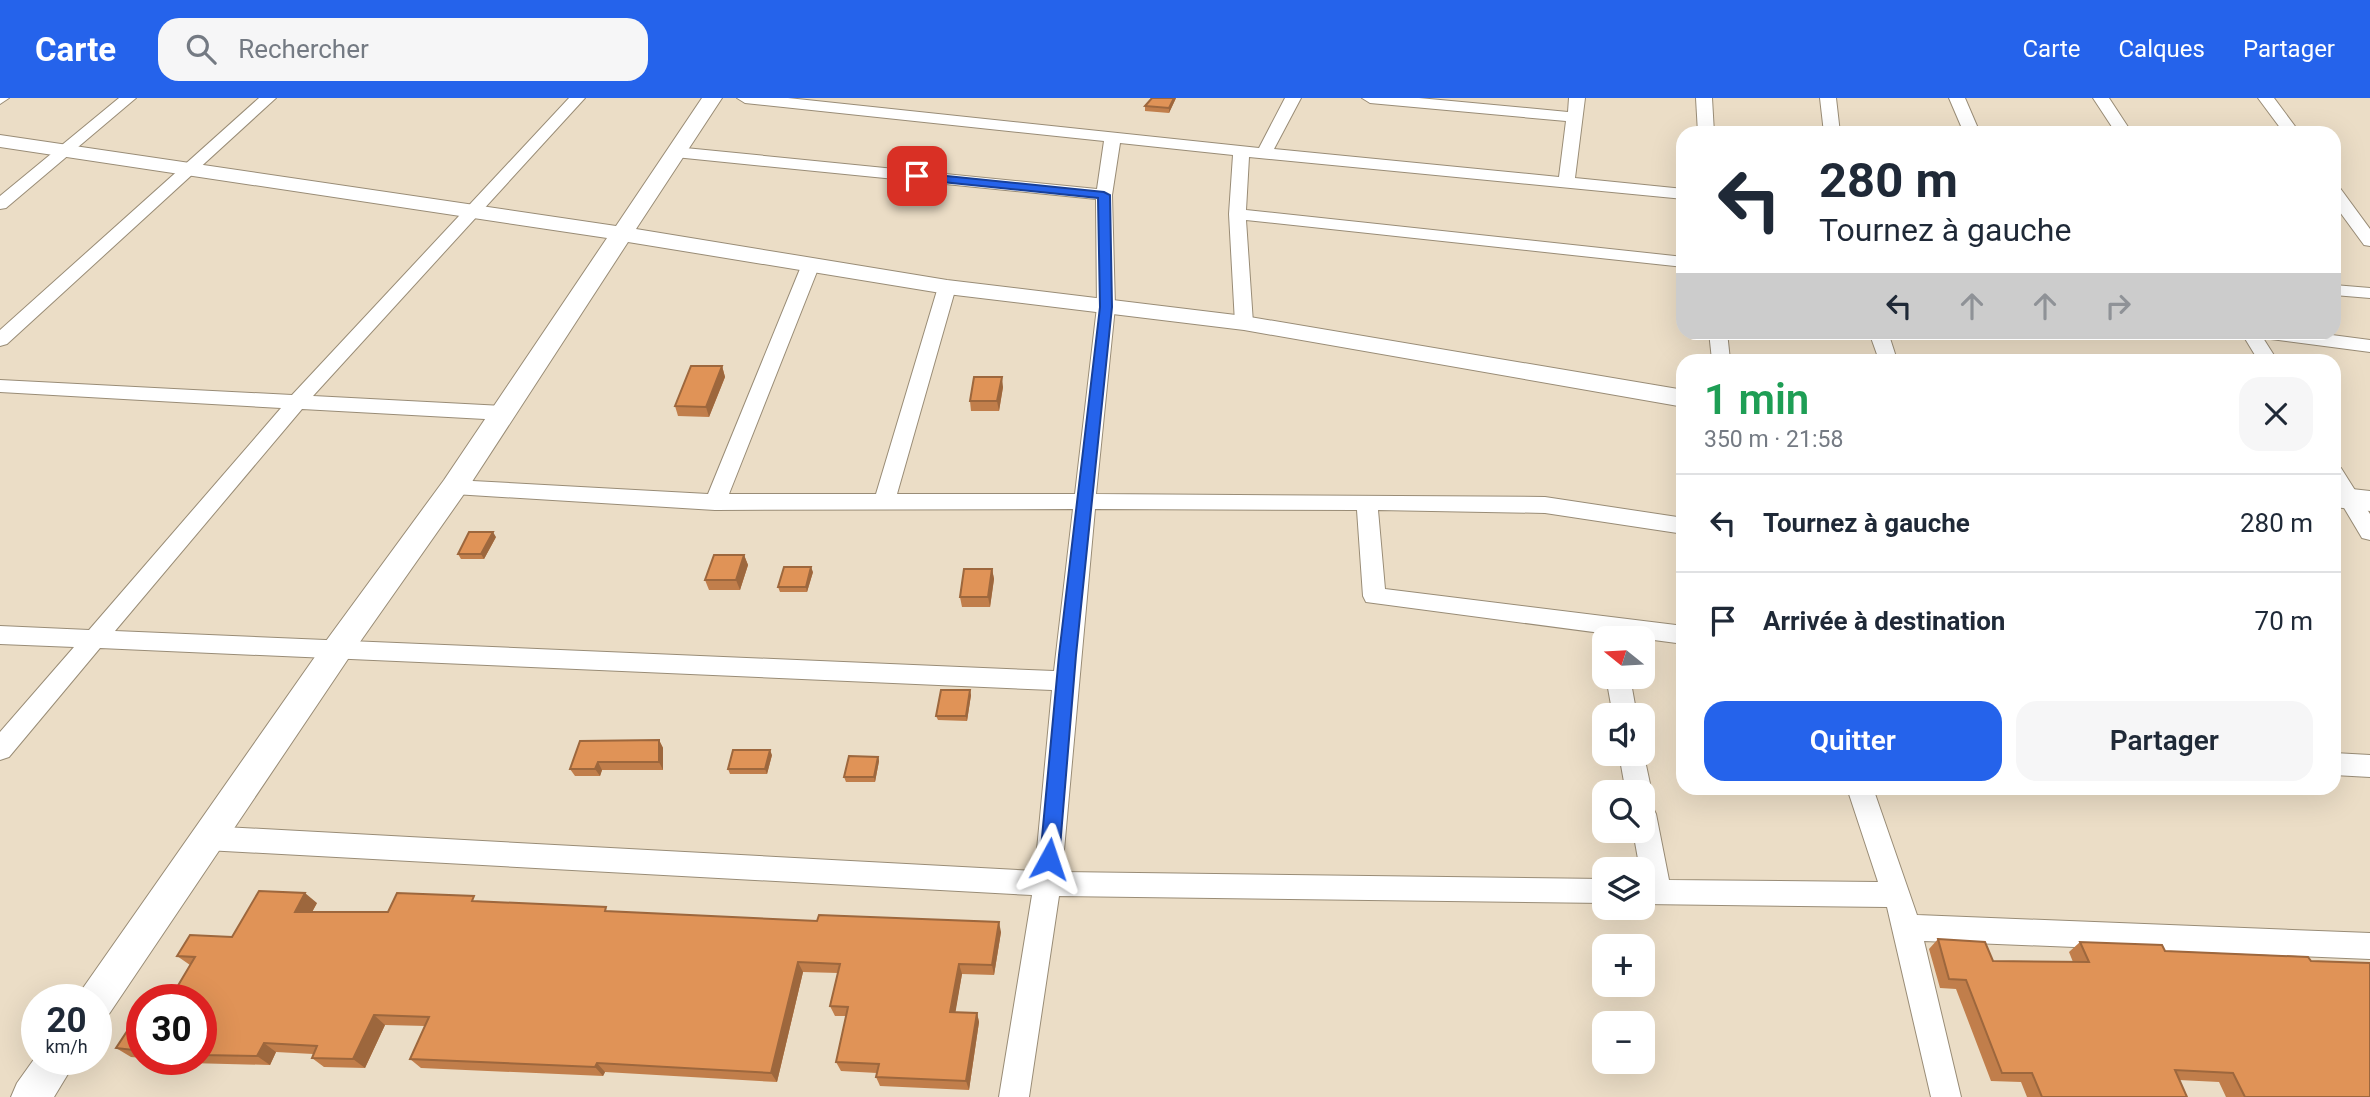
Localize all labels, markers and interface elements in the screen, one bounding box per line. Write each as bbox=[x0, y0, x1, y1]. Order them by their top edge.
search box bbox=[158, 18, 648, 81]
text: Carte bbox=[35, 30, 116, 69]
icon: search bbox=[182, 30, 220, 68]
text: Rechercher bbox=[238, 34, 369, 64]
text: Carte bbox=[2022, 35, 2080, 63]
text: Calques bbox=[2118, 35, 2205, 63]
text: Partager bbox=[2243, 35, 2335, 63]
pin bbox=[887, 146, 947, 206]
text: 280 m bbox=[1819, 152, 1958, 209]
icon: left bbox=[1704, 154, 1795, 245]
icon: arrive bbox=[898, 157, 936, 195]
text: Tournez à gauche bbox=[1819, 211, 2071, 249]
icon: left bbox=[1880, 287, 1918, 325]
icon: ahead bbox=[1953, 287, 1991, 325]
icon: ahead bbox=[2026, 287, 2064, 325]
icon: right bbox=[2099, 287, 2137, 325]
text: 1 min bbox=[1704, 375, 1809, 424]
button: close bbox=[2239, 377, 2313, 451]
text: 350 m · 21:58 bbox=[1704, 426, 1843, 453]
icon: left bbox=[1704, 504, 1742, 542]
text: Tournez à gauche bbox=[1763, 508, 1970, 538]
text: 280 m bbox=[2240, 508, 2313, 538]
icon: arrive bbox=[1704, 602, 1742, 640]
text: Arrivée à destination bbox=[1763, 606, 2005, 636]
text: 70 m bbox=[2255, 606, 2313, 636]
north arrow bbox=[1592, 626, 1656, 690]
map controls bbox=[1592, 626, 1655, 1074]
button: Quitter bbox=[1704, 701, 2002, 781]
button: Partager bbox=[2016, 701, 2313, 781]
button: sound bbox=[1592, 703, 1655, 766]
button: search bbox=[1592, 780, 1655, 843]
position arrow bbox=[1012, 822, 1086, 896]
button: layers bbox=[1592, 857, 1655, 920]
button: + bbox=[1592, 934, 1655, 997]
speed limit sign: 30 bbox=[126, 984, 217, 1075]
text: 20 bbox=[46, 1000, 87, 1041]
button: − bbox=[1592, 1011, 1655, 1074]
text: km/h bbox=[45, 1036, 88, 1057]

